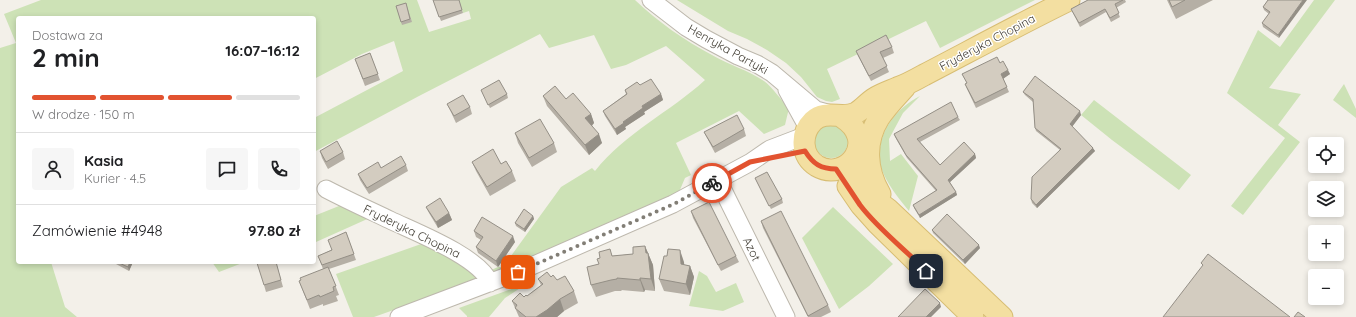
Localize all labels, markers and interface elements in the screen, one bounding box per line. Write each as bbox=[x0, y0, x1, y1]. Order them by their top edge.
street label: Fryderyka Chopina bbox=[936, 10, 1038, 74]
street label: Henryka Partyki bbox=[685, 21, 771, 77]
text: Dostawa za bbox=[32, 27, 103, 43]
text: 2 min bbox=[32, 41, 100, 74]
text: 16:07–16:12 bbox=[225, 41, 300, 60]
text: W drodze · 150 m bbox=[32, 106, 135, 122]
map controls bbox=[1308, 137, 1344, 305]
button: locate bbox=[1308, 137, 1344, 173]
button: person bbox=[32, 148, 74, 190]
button: chat bbox=[206, 148, 248, 190]
button: phone bbox=[258, 148, 300, 190]
text: Kasia bbox=[84, 151, 123, 170]
courier bbox=[692, 163, 732, 203]
text: Kurier · 4.5 bbox=[84, 170, 146, 186]
icon: bike bbox=[701, 172, 723, 194]
button: layers bbox=[1308, 181, 1344, 217]
street label: Fryderyka Chopina bbox=[361, 201, 463, 261]
text: Zamówienie #4948 bbox=[32, 221, 163, 240]
text: 97.80 zł bbox=[248, 221, 300, 240]
button: + bbox=[1308, 225, 1344, 261]
street label: Azot bbox=[740, 235, 764, 263]
pin bbox=[909, 254, 943, 288]
pin bbox=[501, 255, 535, 289]
icon: home bbox=[915, 260, 937, 282]
icon: bag bbox=[507, 261, 529, 283]
button: − bbox=[1308, 269, 1344, 305]

